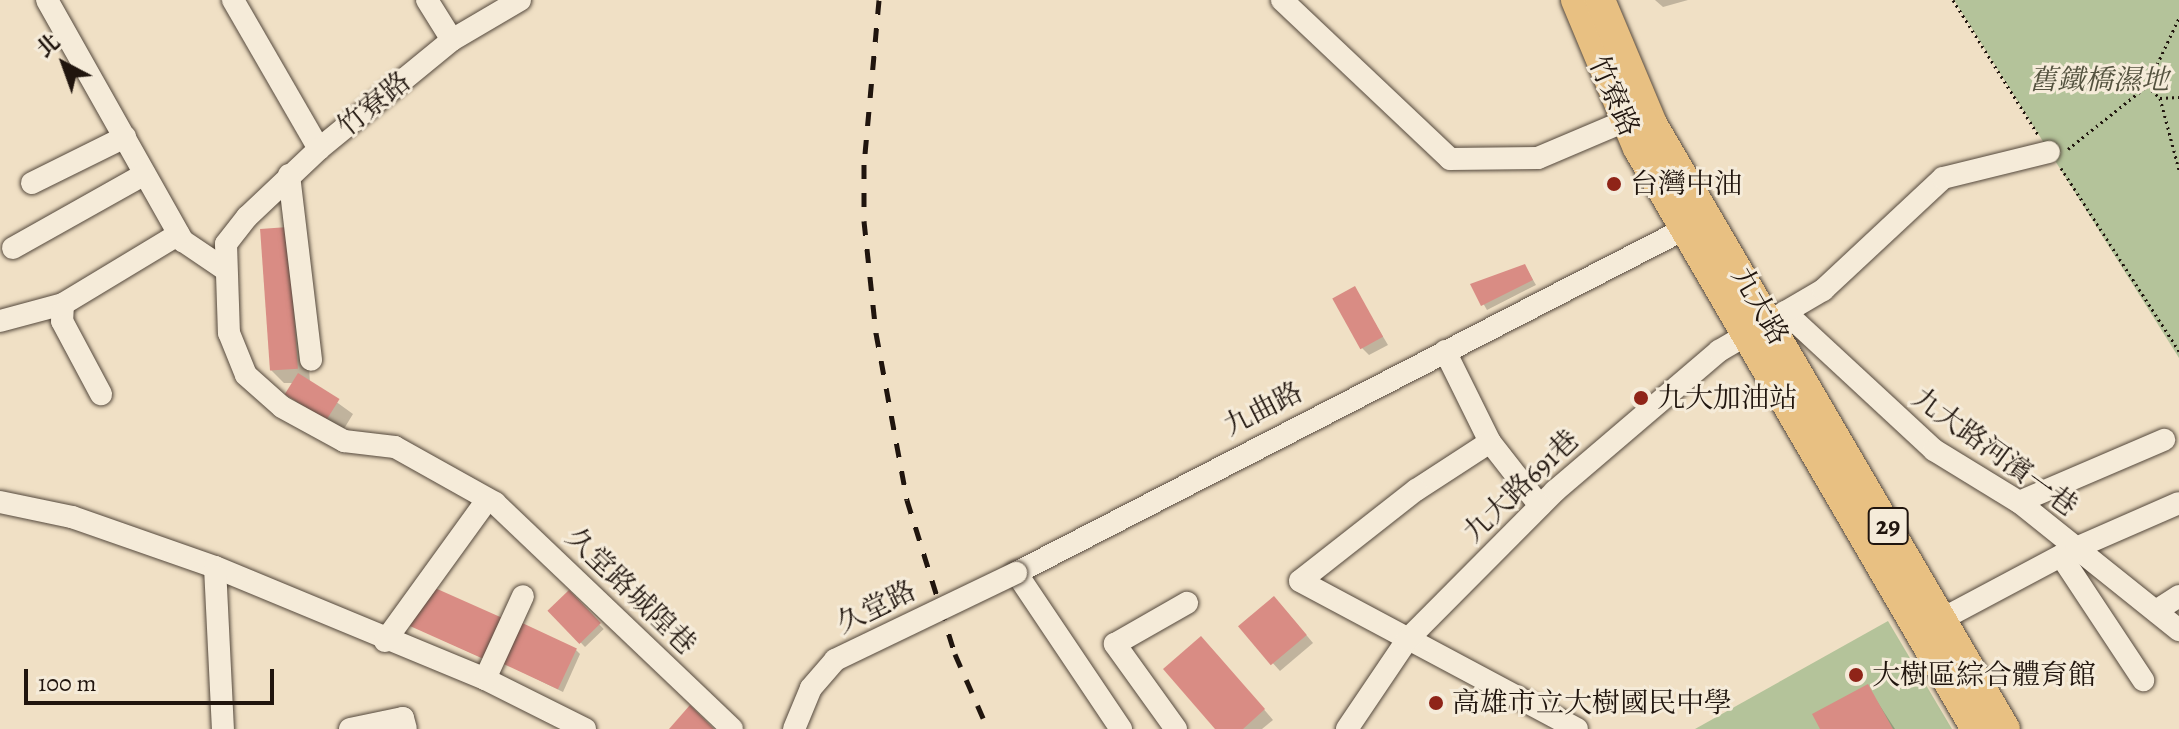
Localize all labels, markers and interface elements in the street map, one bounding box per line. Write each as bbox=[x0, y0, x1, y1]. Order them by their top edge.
north arrow bbox=[24, 24, 104, 104]
text: 北 bbox=[30, 27, 66, 64]
street label: 竹寮路 bbox=[1582, 51, 1646, 141]
park label: 舊鐵橋濕地 bbox=[2029, 63, 2169, 97]
street label: 竹寮路 bbox=[331, 65, 417, 143]
place label: 台灣中油 bbox=[1630, 167, 1742, 201]
marker: 台灣中油 bbox=[1605, 175, 1623, 193]
street label: 九大路 bbox=[1724, 261, 1796, 351]
street label: 九曲路 bbox=[1218, 375, 1308, 443]
place label: 九大加油站 bbox=[1657, 381, 1797, 415]
street label: 九大路河濱一巷 bbox=[1906, 381, 2084, 523]
marker: 九大加油站 bbox=[1632, 389, 1650, 407]
street label: 九大路691巷 bbox=[1456, 423, 1586, 549]
road number: 29 bbox=[1866, 504, 1910, 548]
street label: 久堂路城隍巷 bbox=[559, 521, 703, 661]
street label: 久堂路 bbox=[831, 573, 921, 641]
scale bar bbox=[28, 653, 278, 703]
place label: 大樹區綜合體育館 bbox=[1872, 658, 2096, 692]
marker: 大樹區綜合體育館 bbox=[1847, 666, 1865, 684]
text: 100 m bbox=[38, 667, 97, 699]
place label: 高雄市立大樹國民中學 bbox=[1452, 686, 1732, 720]
marker: 高雄市立大樹國民中學 bbox=[1427, 694, 1445, 712]

